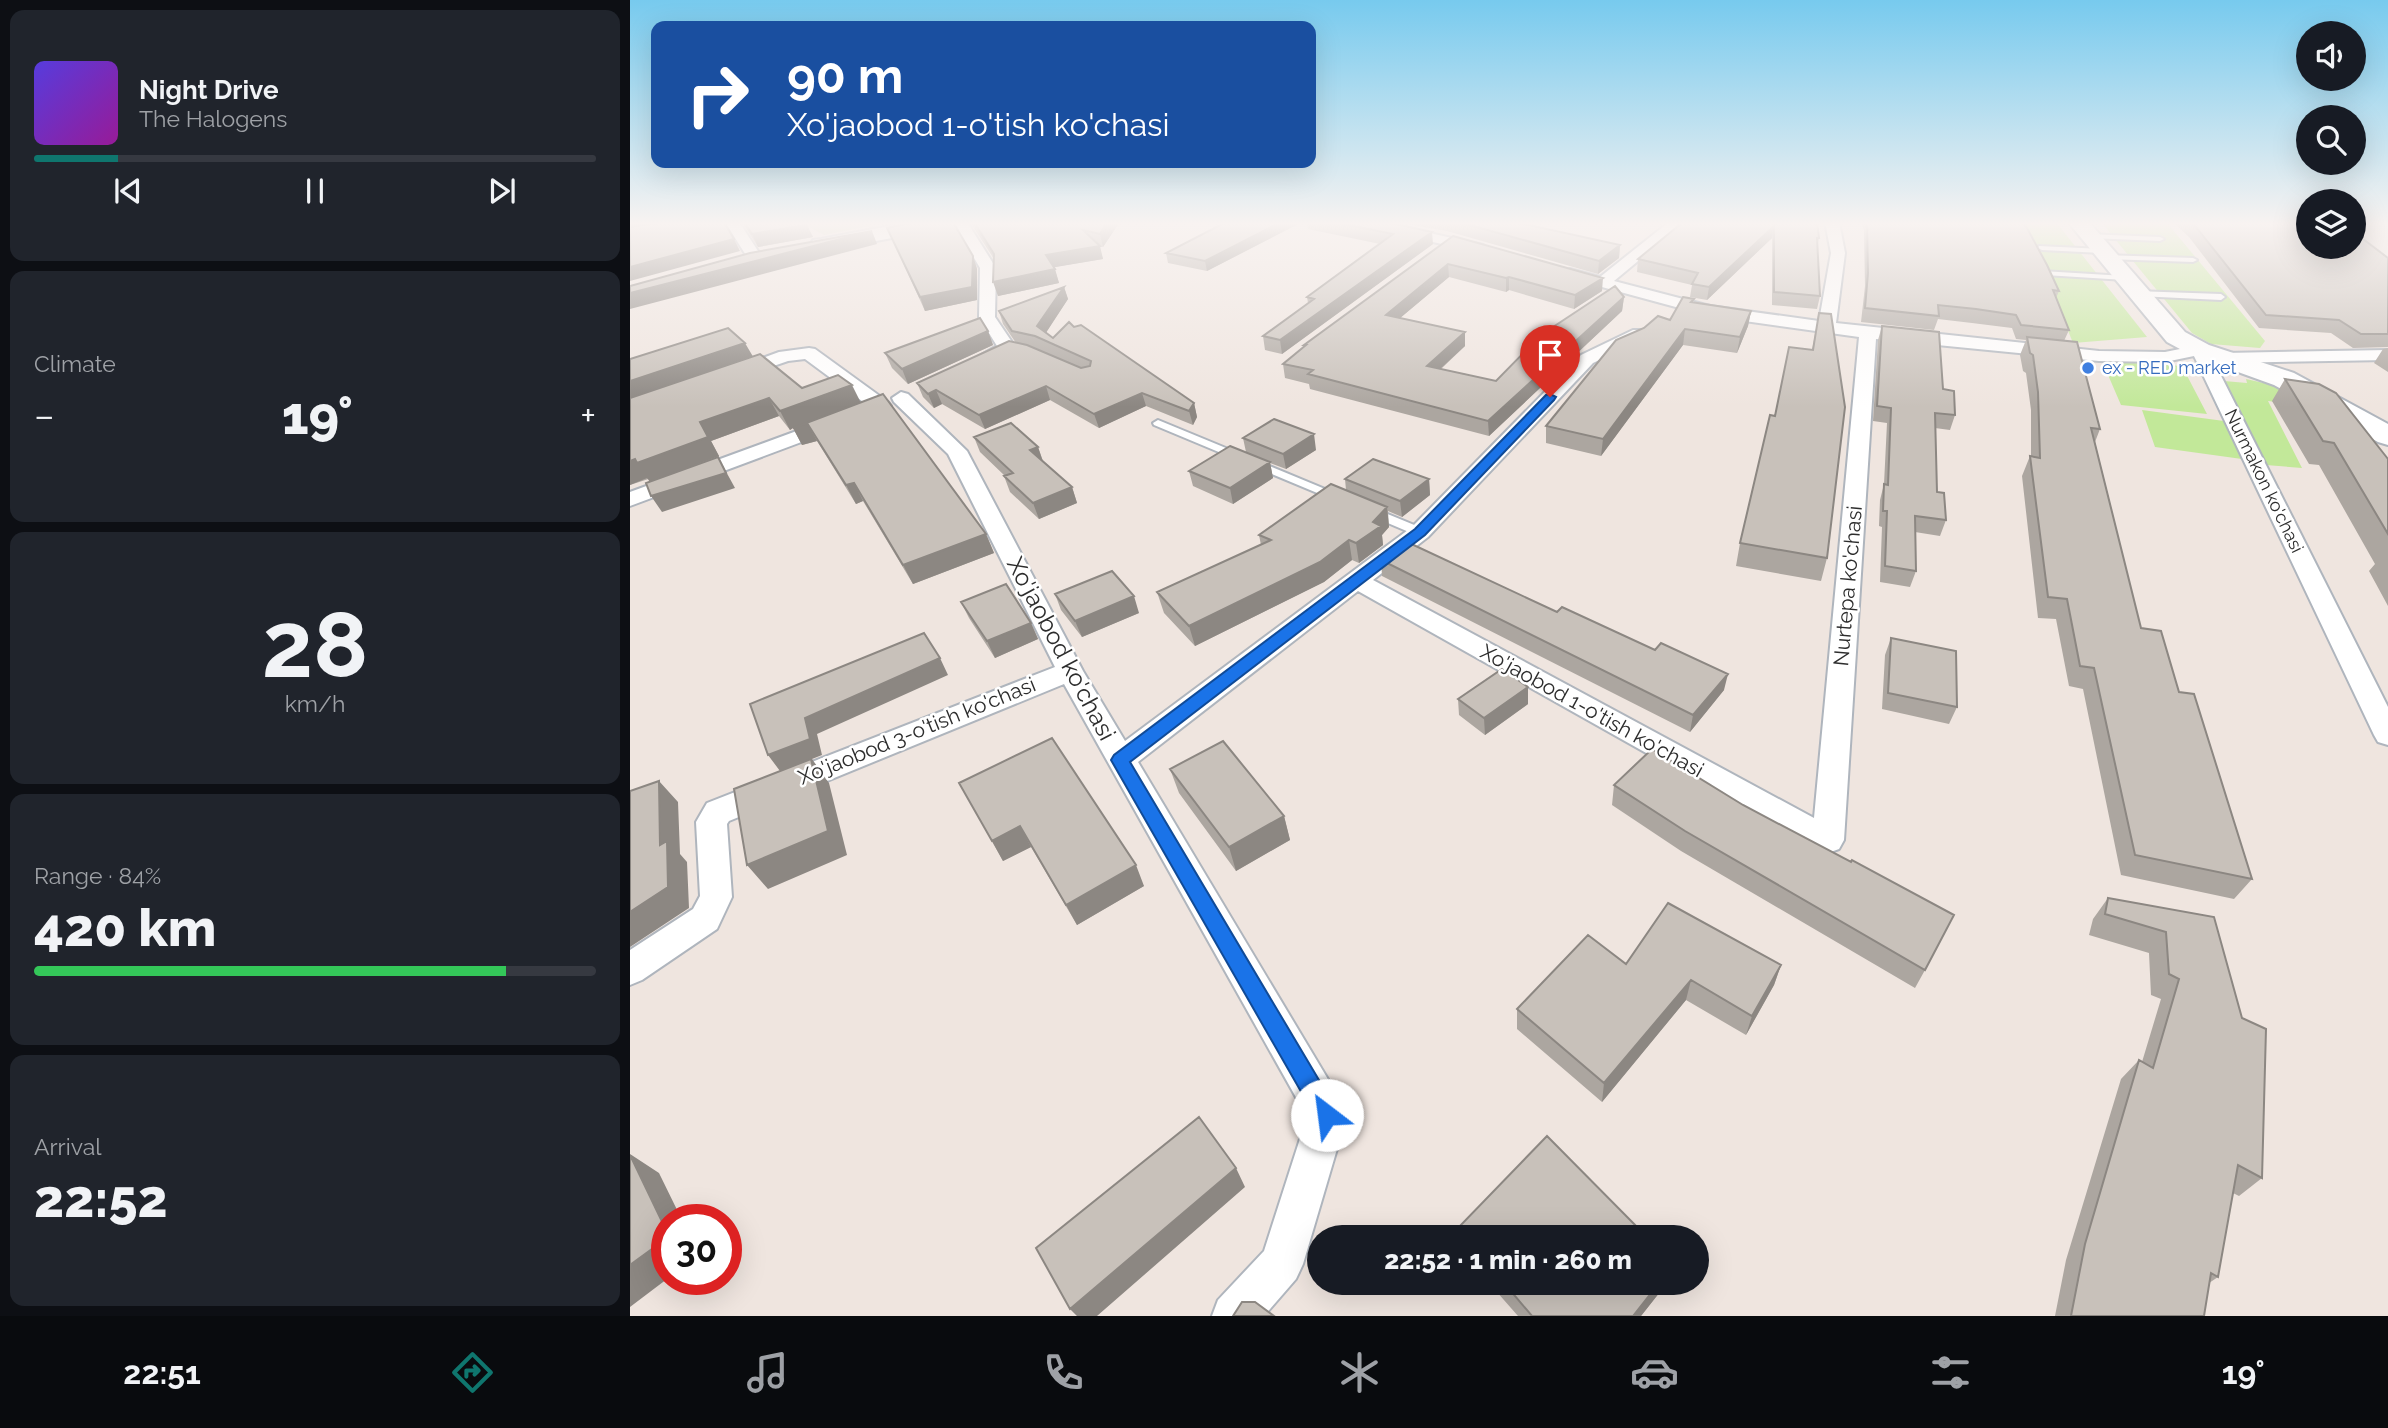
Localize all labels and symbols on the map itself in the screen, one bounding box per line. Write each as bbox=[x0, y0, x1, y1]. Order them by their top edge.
pin bbox=[1520, 325, 1580, 397]
place label: ex - RED market bbox=[2102, 357, 2236, 378]
marker: ex - RED market bbox=[2080, 360, 2096, 376]
street label: Nurmakon ko'chasi bbox=[2221, 405, 2308, 556]
street label: Nurtepa ko'chasi bbox=[1828, 505, 1867, 667]
street label: Xo'jaobod ko'chasi bbox=[1001, 552, 1122, 745]
street label: Xo'jaobod 1-o'tish ko'chasi bbox=[1476, 639, 1708, 782]
street label: Xo'jaobod 3-o'tish ko'chasi bbox=[795, 671, 1039, 790]
position arrow bbox=[1290, 1078, 1364, 1152]
speed limit sign: 30 bbox=[651, 1204, 742, 1295]

